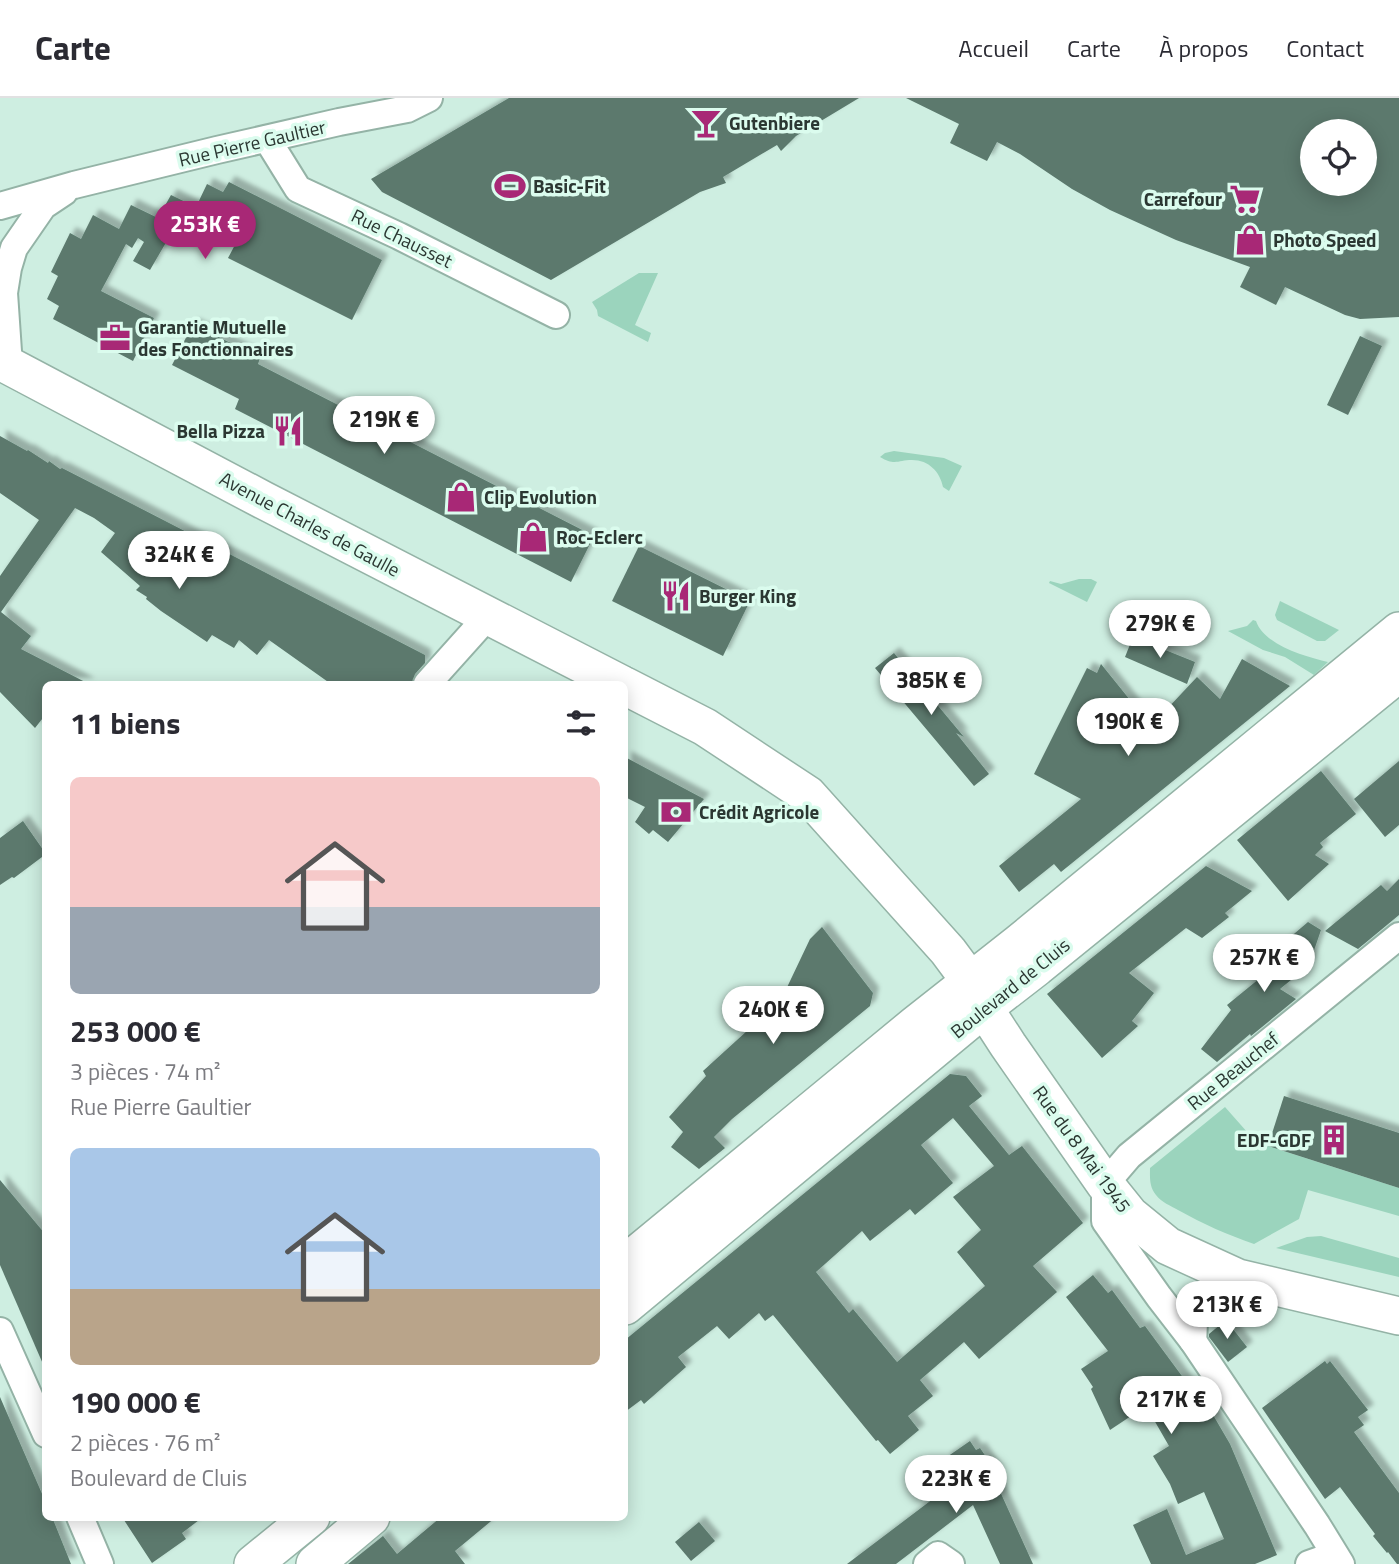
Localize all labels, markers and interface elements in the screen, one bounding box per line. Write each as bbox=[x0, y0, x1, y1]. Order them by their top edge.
text: Carte bbox=[35, 23, 111, 73]
text: Accueil bbox=[958, 30, 1029, 66]
text: Carte bbox=[1067, 30, 1121, 66]
text: À propos bbox=[1159, 30, 1248, 66]
text: Contact bbox=[1286, 30, 1364, 66]
bar icon: Gutenbiere bbox=[689, 106, 723, 140]
place label: Gutenbiere bbox=[729, 108, 820, 137]
street label: Rue Pierre Gaultier bbox=[176, 111, 329, 174]
map controls bbox=[1300, 119, 1377, 196]
button: locate bbox=[1300, 119, 1377, 196]
sports icon: Basic-Fit bbox=[493, 169, 527, 203]
place label: Basic-Fit bbox=[533, 171, 606, 200]
supermarket icon: Carrefour bbox=[1228, 182, 1262, 216]
place label: Carrefour bbox=[1144, 184, 1222, 213]
street label: Rue Chausset bbox=[347, 201, 458, 275]
pin: 253K € bbox=[148, 202, 262, 261]
text: 253K € bbox=[170, 206, 240, 241]
shop icon: Photo Speed bbox=[1233, 223, 1267, 257]
place label: Photo Speed bbox=[1273, 225, 1377, 254]
place label: Garantie Mutuelle des Fonctionnaires bbox=[138, 312, 293, 363]
office icon: Garantie Mutuelle des Fonctionnaires bbox=[98, 321, 132, 355]
pin: 219K € bbox=[327, 396, 441, 456]
text: 219K € bbox=[349, 401, 419, 436]
restaurant icon: Bella Pizza bbox=[271, 414, 305, 448]
place label: Bella Pizza bbox=[177, 416, 265, 445]
street label: Avenue Charles de Gaulle bbox=[215, 464, 406, 583]
shop icon: Clip Evolution bbox=[444, 480, 478, 514]
place label: Clip Evolution bbox=[484, 482, 597, 511]
shop icon: Roc-Eclerc bbox=[516, 520, 550, 554]
place label: Roc-Eclerc bbox=[556, 522, 643, 551]
pin: 324K € bbox=[122, 532, 236, 591]
text: 324K € bbox=[144, 536, 214, 571]
restaurant icon: Burger King bbox=[659, 579, 693, 613]
place label: Burger King bbox=[699, 581, 796, 610]
pin: 279K € bbox=[1103, 601, 1217, 660]
text: 279K € bbox=[1125, 605, 1195, 640]
pin: 385K € bbox=[874, 658, 988, 717]
text: 385K € bbox=[896, 662, 966, 697]
pin: 190K € bbox=[1071, 698, 1185, 758]
text: 11 biens bbox=[70, 700, 180, 746]
text: 190K € bbox=[1093, 703, 1163, 738]
icon: filters bbox=[562, 704, 600, 742]
bank icon: Crédit Agricole bbox=[659, 795, 693, 829]
place label: Crédit Agricole bbox=[699, 797, 820, 826]
icon: home bbox=[272, 823, 398, 949]
street label: Boulevard de Cluis bbox=[944, 930, 1076, 1045]
pin: 257K € bbox=[1207, 934, 1321, 994]
text: 257K € bbox=[1229, 939, 1299, 974]
pin: 240K € bbox=[716, 986, 830, 1046]
text: 240K € bbox=[738, 991, 808, 1026]
text: 253 000 € bbox=[70, 1008, 201, 1054]
street label: Rue Beauchef bbox=[1181, 1024, 1285, 1117]
text: 3 pièces · 74 m² bbox=[70, 1054, 221, 1089]
street label: Rue du 8 Mai 1945 bbox=[1026, 1079, 1139, 1218]
text: Rue Pierre Gaultier bbox=[70, 1089, 252, 1124]
building icon: EDF-GDF bbox=[1317, 1123, 1351, 1157]
place label: EDF-GDF bbox=[1237, 1125, 1311, 1154]
icon: home bbox=[272, 1194, 398, 1320]
pin: 213K € bbox=[1170, 1282, 1284, 1341]
text: 213K € bbox=[1192, 1286, 1262, 1321]
pin: 217K € bbox=[1114, 1376, 1228, 1436]
text: 190 000 € bbox=[70, 1379, 201, 1425]
text: 217K € bbox=[1136, 1381, 1206, 1416]
text: 2 pièces · 76 m² bbox=[70, 1425, 221, 1460]
pin: 223K € bbox=[899, 1456, 1013, 1515]
text: Boulevard de Cluis bbox=[70, 1460, 247, 1495]
text: 223K € bbox=[921, 1460, 991, 1495]

